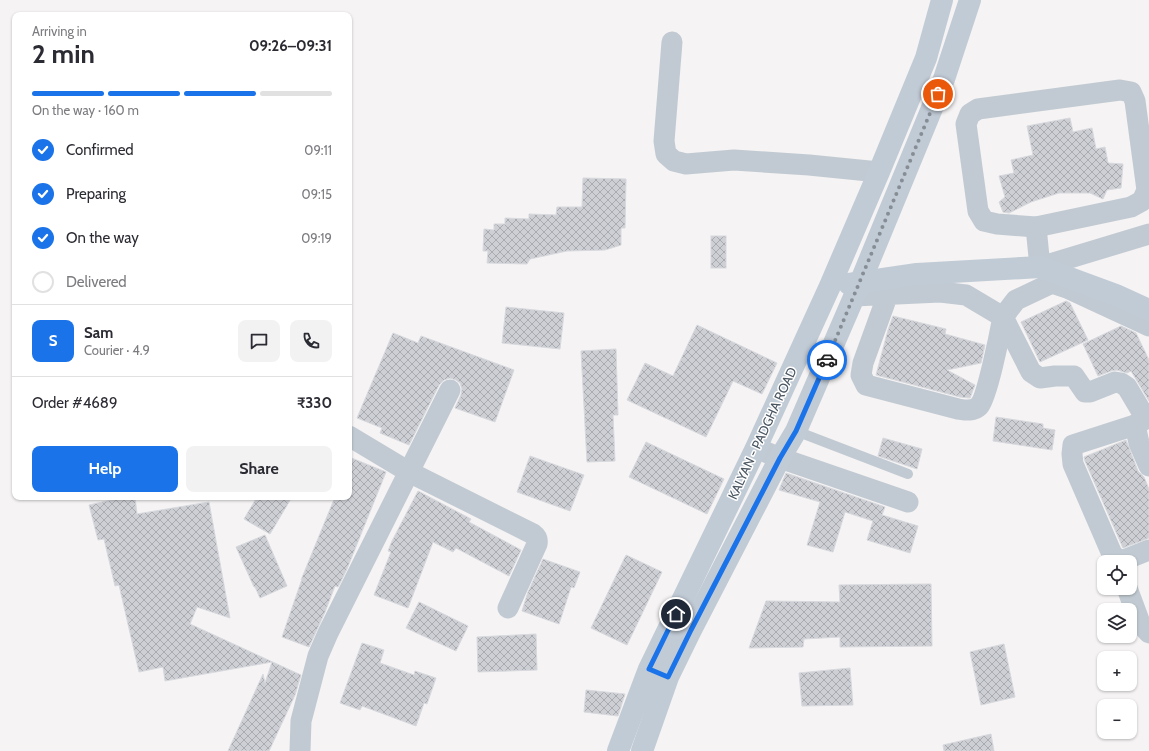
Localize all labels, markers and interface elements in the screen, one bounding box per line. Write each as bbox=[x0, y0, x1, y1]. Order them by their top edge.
text: Arriving in bbox=[32, 23, 87, 39]
text: 09:26–09:31 bbox=[249, 37, 332, 55]
text: 2 min bbox=[32, 38, 95, 70]
pin bbox=[921, 77, 955, 111]
icon: bag bbox=[927, 83, 949, 105]
text: On the way · 160 m bbox=[32, 102, 139, 118]
icon: check bbox=[32, 139, 54, 161]
text: Confirmed bbox=[66, 141, 134, 159]
text: 09:11 bbox=[304, 142, 332, 158]
icon: check bbox=[32, 183, 54, 205]
text: Preparing bbox=[66, 185, 126, 203]
text: 09:15 bbox=[302, 186, 332, 202]
icon: check bbox=[32, 227, 54, 249]
text: On the way bbox=[66, 229, 139, 247]
text: 09:19 bbox=[301, 230, 332, 246]
text: Delivered bbox=[66, 273, 127, 291]
button: chat bbox=[238, 320, 280, 362]
button: phone bbox=[290, 320, 332, 362]
text: Sam bbox=[84, 324, 113, 342]
text: S bbox=[49, 332, 57, 350]
courier bbox=[807, 340, 847, 380]
text: Courier · 4.9 bbox=[84, 342, 150, 358]
icon: car bbox=[816, 349, 838, 371]
street label: KALYAN - PADGHA ROAD bbox=[724, 364, 800, 502]
text: Order #4689 bbox=[32, 394, 117, 412]
text: ₹330 bbox=[297, 394, 332, 412]
button: Help bbox=[32, 446, 178, 492]
button: Share bbox=[186, 446, 332, 492]
map controls bbox=[1097, 555, 1137, 739]
button: locate bbox=[1097, 555, 1137, 595]
pin bbox=[659, 597, 693, 631]
icon: home bbox=[665, 603, 687, 625]
button: layers bbox=[1097, 603, 1137, 643]
button: + bbox=[1097, 651, 1137, 691]
button: − bbox=[1097, 699, 1137, 739]

